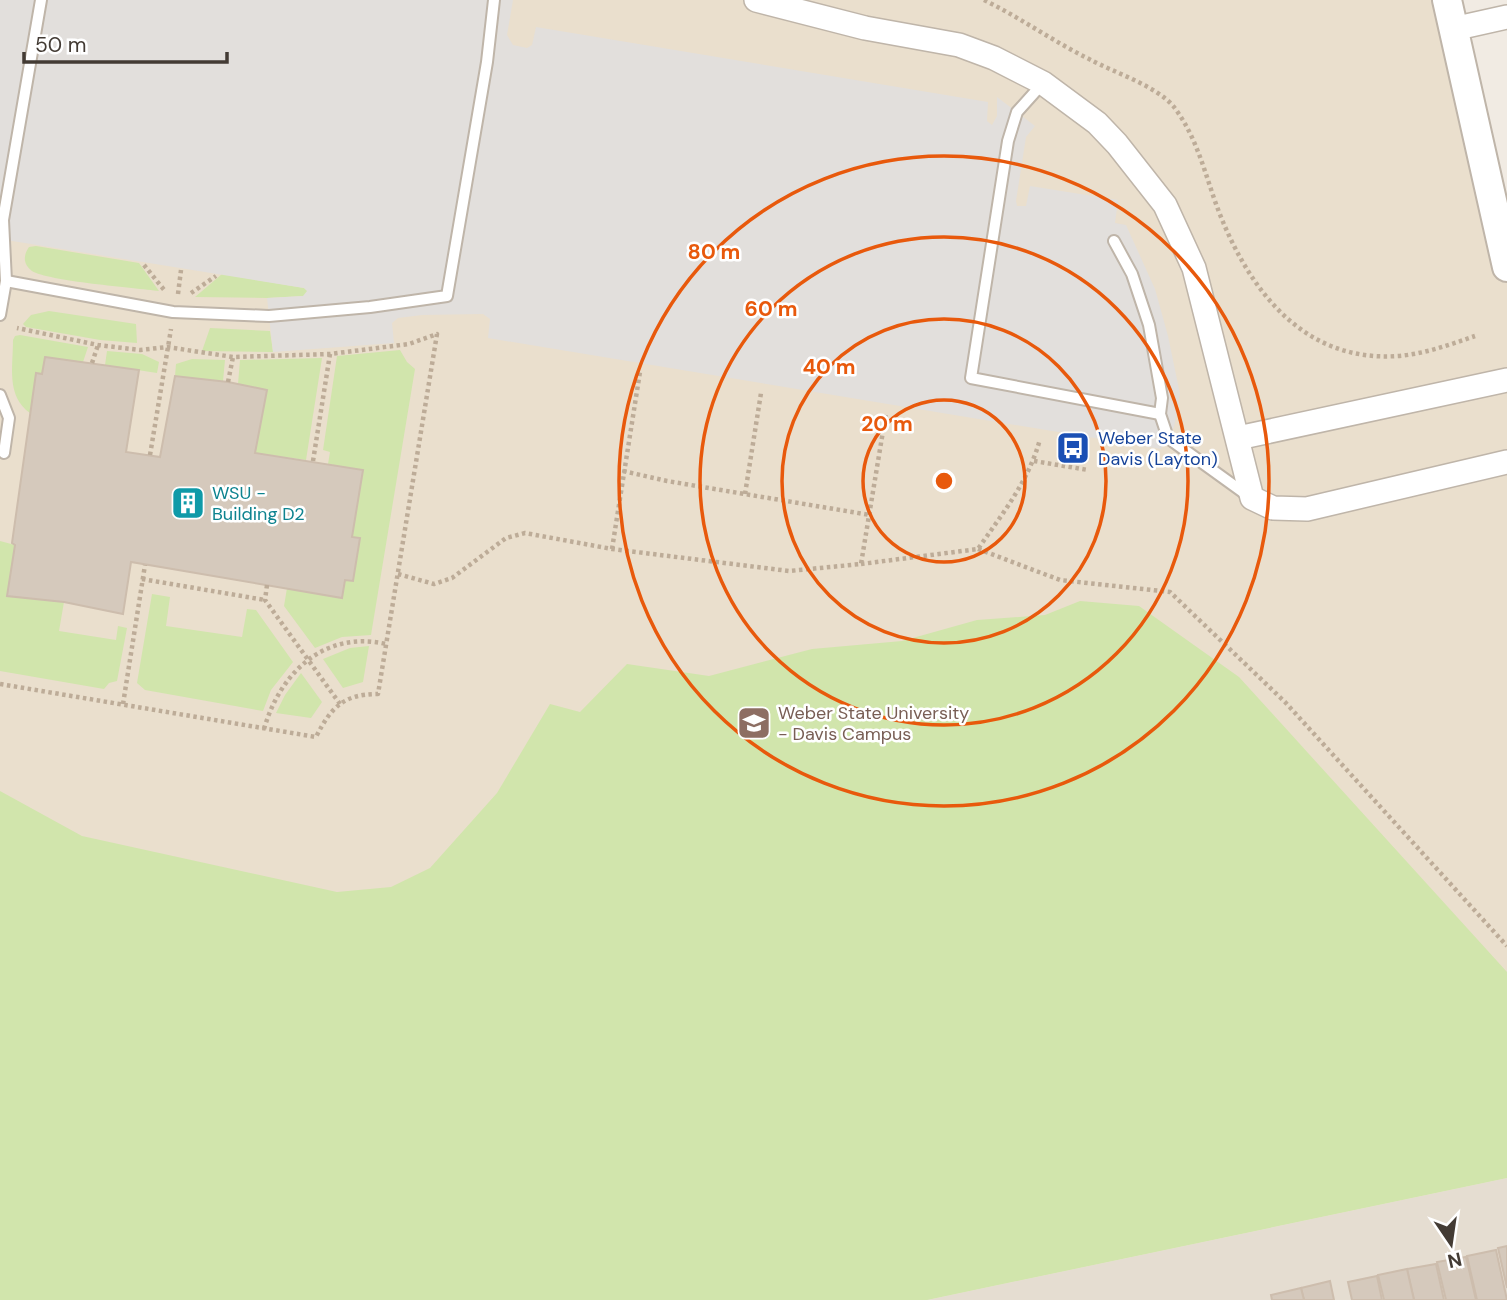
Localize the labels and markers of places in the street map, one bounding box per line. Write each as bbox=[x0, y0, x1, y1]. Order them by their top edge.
place label: Weber State Davis (Layton) bbox=[1098, 426, 1218, 471]
bus stop icon: Weber State Davis (Layton) bbox=[1054, 429, 1092, 467]
centre of rings bbox=[932, 469, 956, 493]
place label: WSU - Building D2 bbox=[212, 481, 305, 526]
building icon: WSU - Building D2 bbox=[169, 484, 207, 522]
place label: Weber State University - Davis Campus bbox=[778, 701, 969, 746]
school or university icon: Weber State University - Davis Campus bbox=[735, 704, 773, 742]

